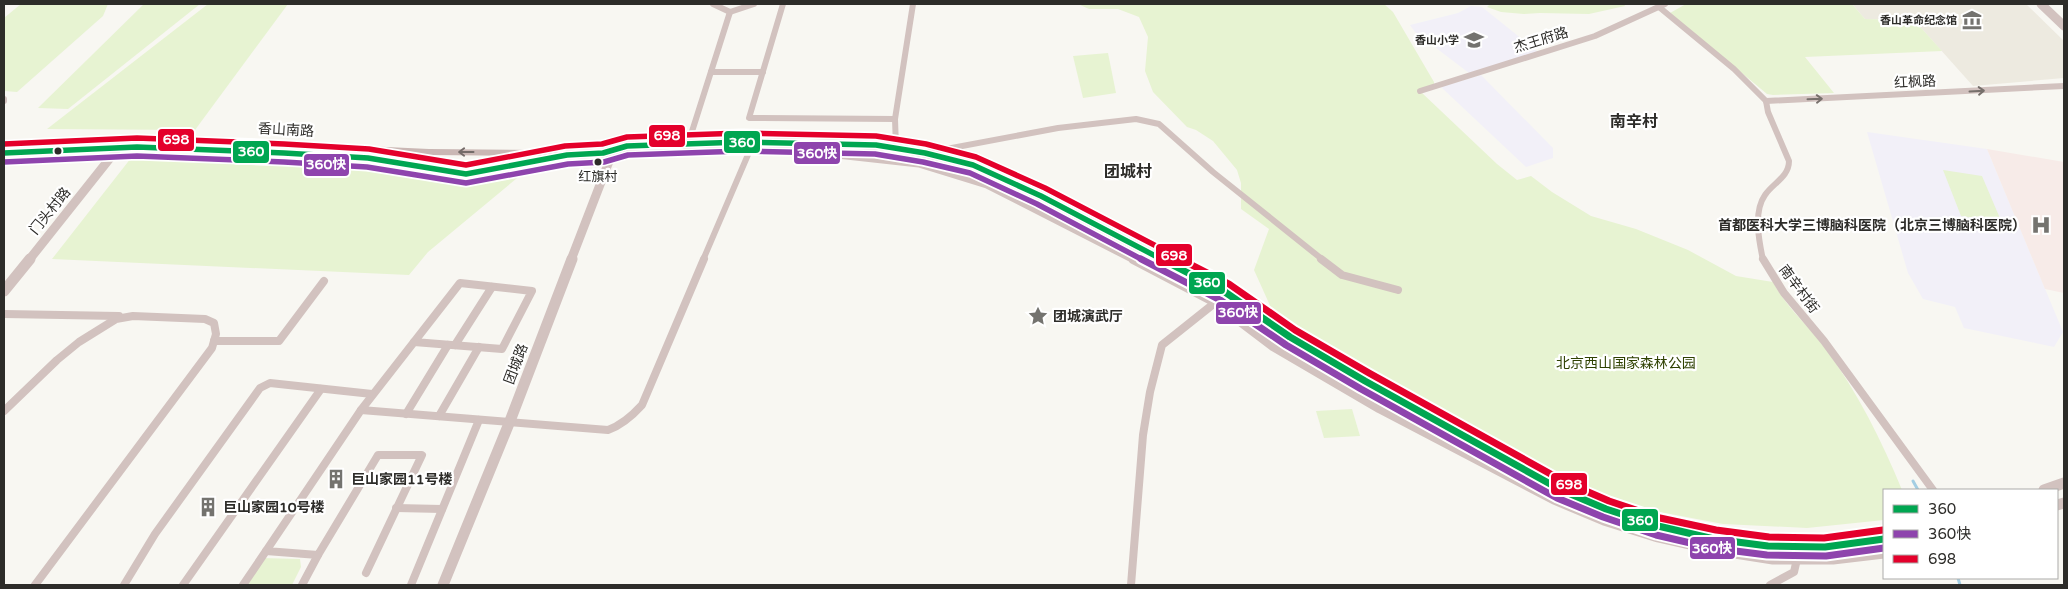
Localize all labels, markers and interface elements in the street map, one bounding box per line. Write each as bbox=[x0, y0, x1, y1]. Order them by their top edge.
museum icon: 香山革命纪念馆 bbox=[1961, 9, 1983, 31]
place label: 香山革命纪念馆 bbox=[1880, 14, 1957, 27]
street label: 杰王府路 bbox=[1512, 24, 1570, 56]
school or university icon: 香山小学 bbox=[1463, 29, 1485, 51]
place label: 香山小学 bbox=[1415, 34, 1459, 47]
street label: 红枫路 bbox=[1894, 72, 1936, 92]
one-way arrow bbox=[1969, 86, 1985, 95]
one-way arrow bbox=[1807, 94, 1823, 103]
district label: 南辛村 bbox=[1610, 112, 1658, 132]
street label: 香山南路 bbox=[258, 120, 314, 140]
line badge: 698 bbox=[648, 124, 686, 148]
text: 698 bbox=[654, 127, 680, 144]
line badge: 698 bbox=[157, 128, 195, 152]
line badge: 360 bbox=[723, 130, 761, 154]
text: 698 bbox=[163, 131, 189, 148]
text: 360 bbox=[729, 134, 755, 151]
line badge: 360 bbox=[232, 140, 270, 164]
line badge: 360快 bbox=[793, 141, 841, 165]
text: 360 bbox=[238, 143, 264, 160]
text: 360快 bbox=[797, 145, 837, 162]
unlabelled marker bbox=[53, 146, 63, 156]
one-way arrow bbox=[458, 147, 474, 157]
line badge: 360快 bbox=[303, 153, 350, 177]
text: 360快 bbox=[306, 156, 346, 173]
marker: 红旗村 bbox=[593, 157, 603, 167]
district label: 团城村 bbox=[1104, 162, 1152, 182]
place label: 红旗村 bbox=[578, 169, 618, 185]
street label: 门头村路 bbox=[26, 184, 74, 238]
hospital icon: 首都医科大学三博脑科医院（北京三博脑科医院） bbox=[2030, 214, 2052, 236]
place label: 首都医科大学三博脑科医院（北京三博脑科医院） bbox=[1718, 217, 2026, 234]
line badge: 698 bbox=[1155, 243, 1193, 267]
text: 698 bbox=[1161, 247, 1187, 264]
street label: 南辛村街 bbox=[1775, 262, 1823, 316]
line badge: 360 bbox=[1188, 271, 1226, 295]
text: 360 bbox=[1194, 274, 1220, 291]
line badge: 360快 bbox=[1215, 301, 1262, 325]
text: 360快 bbox=[1218, 304, 1258, 321]
place icon: 团城演武厅 bbox=[1027, 305, 1049, 327]
place label: 团城演武厅 bbox=[1053, 308, 1123, 325]
street label: 团城路 bbox=[501, 341, 531, 387]
park label: 北京西山国家森林公园 bbox=[1556, 355, 1696, 372]
building icon: 巨山家园11号楼 bbox=[325, 468, 347, 490]
place label: 巨山家园11号楼 bbox=[351, 471, 453, 488]
line badge: 698 bbox=[1550, 472, 1588, 496]
text: 698 bbox=[1556, 476, 1582, 493]
legend bbox=[1883, 489, 2058, 579]
building icon: 巨山家园10号楼 bbox=[197, 496, 219, 518]
place label: 巨山家园10号楼 bbox=[223, 499, 325, 516]
text: 360 bbox=[1928, 500, 1956, 518]
line badge: 360 bbox=[1621, 508, 1659, 532]
text: 360 bbox=[1627, 512, 1653, 529]
text: 360快 bbox=[1928, 525, 1971, 543]
line badge: 360快 bbox=[1689, 536, 1736, 560]
text: 360快 bbox=[1692, 540, 1732, 557]
text: 698 bbox=[1928, 550, 1956, 568]

